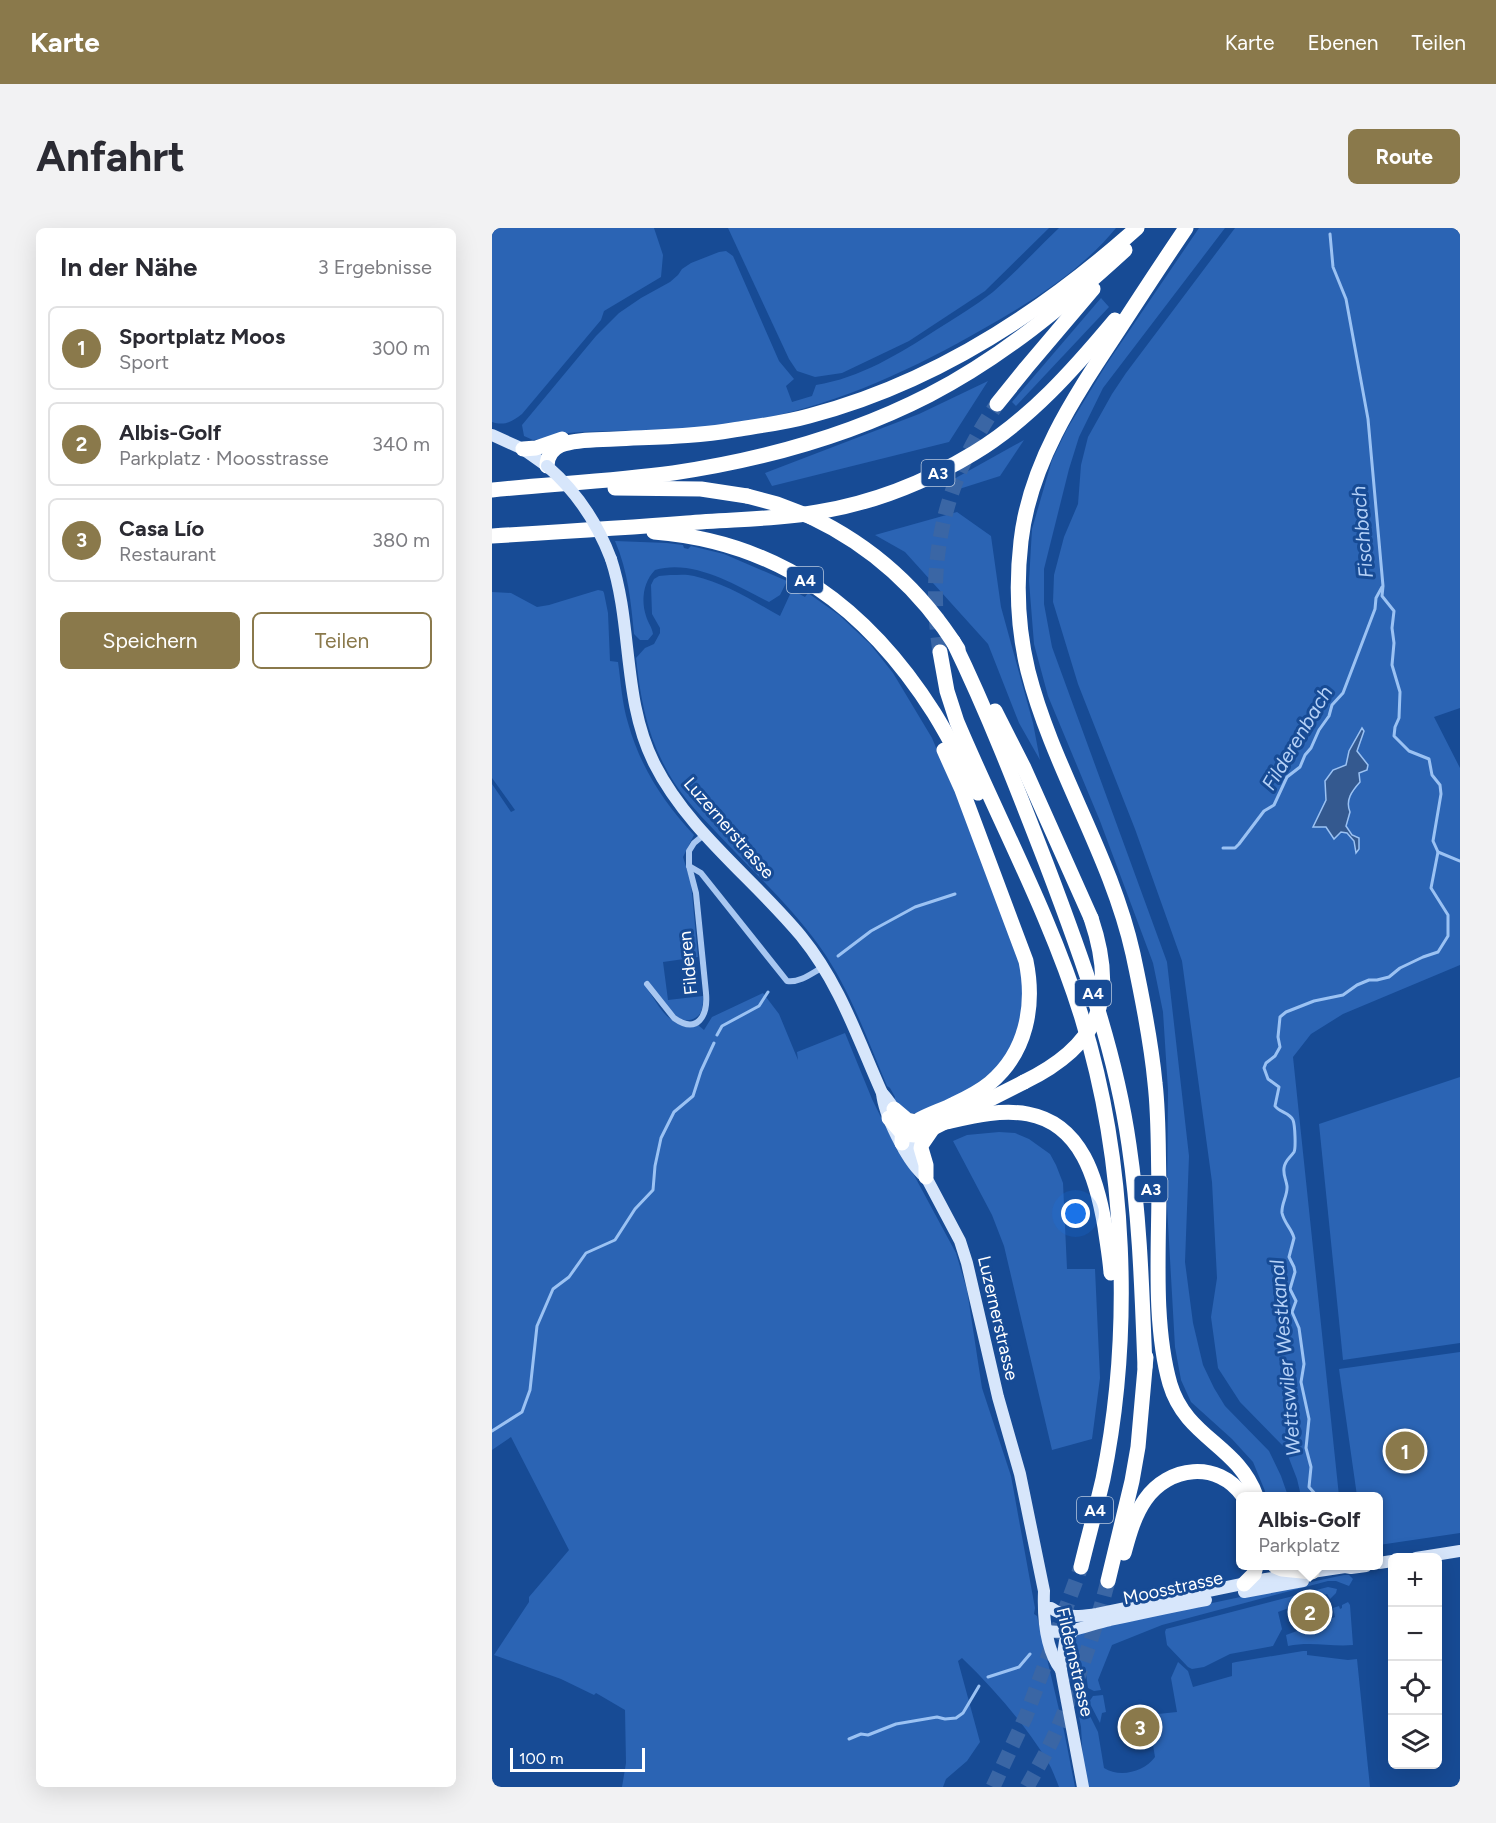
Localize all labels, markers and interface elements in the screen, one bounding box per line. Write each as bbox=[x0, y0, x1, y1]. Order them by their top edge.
text: Karte bbox=[30, 25, 100, 59]
text: Karte bbox=[1225, 30, 1274, 55]
text: Ebenen bbox=[1307, 30, 1379, 55]
text: Teilen bbox=[1412, 30, 1466, 55]
button: Route bbox=[1348, 129, 1460, 184]
text: Anfahrt bbox=[36, 131, 185, 182]
text: In der Nähe bbox=[60, 251, 197, 283]
text: 3 Ergebnisse bbox=[318, 255, 432, 279]
text: Sportplatz Moos bbox=[119, 323, 285, 350]
text: 1 bbox=[77, 336, 86, 360]
text: 300 m bbox=[372, 336, 430, 360]
text: Sport bbox=[119, 350, 169, 374]
text: Albis-Golf bbox=[119, 419, 221, 446]
text: 2 bbox=[76, 432, 87, 456]
text: 340 m bbox=[372, 432, 430, 456]
text: Parkplatz · Moosstrasse bbox=[119, 446, 329, 470]
road number: A3 bbox=[922, 460, 954, 486]
water label: Fischbach bbox=[1346, 485, 1378, 579]
text: Casa Lío bbox=[119, 515, 204, 542]
text: 3 bbox=[76, 528, 87, 552]
text: 380 m bbox=[372, 528, 430, 552]
text: Restaurant bbox=[119, 542, 216, 566]
road number: A4 bbox=[787, 567, 823, 593]
button: Speichern bbox=[60, 612, 240, 669]
button: Teilen bbox=[252, 612, 432, 669]
water label: Filderenbach bbox=[1257, 682, 1337, 794]
street label: Luzernerstrasse bbox=[679, 773, 779, 883]
street label: Filderen bbox=[674, 930, 702, 996]
road number: A4 bbox=[1075, 980, 1111, 1006]
road number: A3 bbox=[1134, 1176, 1168, 1202]
your location bbox=[1061, 1199, 1090, 1228]
street label: Luzernerstrasse bbox=[973, 1254, 1023, 1383]
water label: Wettswiler Westkanal bbox=[1264, 1258, 1306, 1457]
pin: 1 bbox=[1386, 1428, 1424, 1474]
popup bbox=[1236, 1492, 1383, 1570]
road number: A4 bbox=[1077, 1497, 1113, 1523]
text: Albis-Golf bbox=[1258, 1506, 1361, 1533]
text: Parkplatz bbox=[1258, 1533, 1340, 1557]
map controls bbox=[1388, 1553, 1442, 1769]
button: + bbox=[1388, 1553, 1442, 1607]
street label: Moosstrasse bbox=[1121, 1567, 1225, 1609]
pin: 2 bbox=[1290, 1590, 1330, 1634]
street label: Fildernstrasse bbox=[1052, 1605, 1098, 1719]
button: − bbox=[1388, 1607, 1442, 1661]
button: locate bbox=[1388, 1661, 1442, 1715]
pin: 3 bbox=[1120, 1704, 1160, 1750]
button: layers bbox=[1388, 1715, 1442, 1769]
scale bar bbox=[510, 1745, 645, 1772]
text: 100 m bbox=[519, 1749, 564, 1768]

